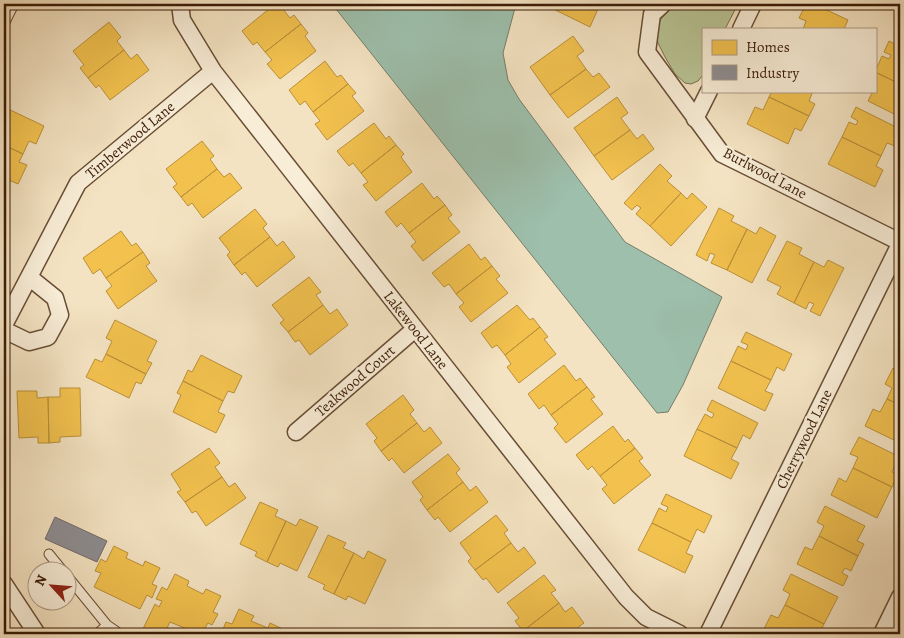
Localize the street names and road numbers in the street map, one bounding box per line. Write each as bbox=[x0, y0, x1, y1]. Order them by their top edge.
street label: Timberwood Lane bbox=[81, 97, 179, 183]
street label: Burlwood Lane bbox=[720, 143, 811, 204]
street label: Lakewood Lane bbox=[379, 287, 453, 374]
street label: Teakwood Court bbox=[311, 341, 399, 421]
street label: Cherrywood Lane bbox=[771, 386, 837, 492]

